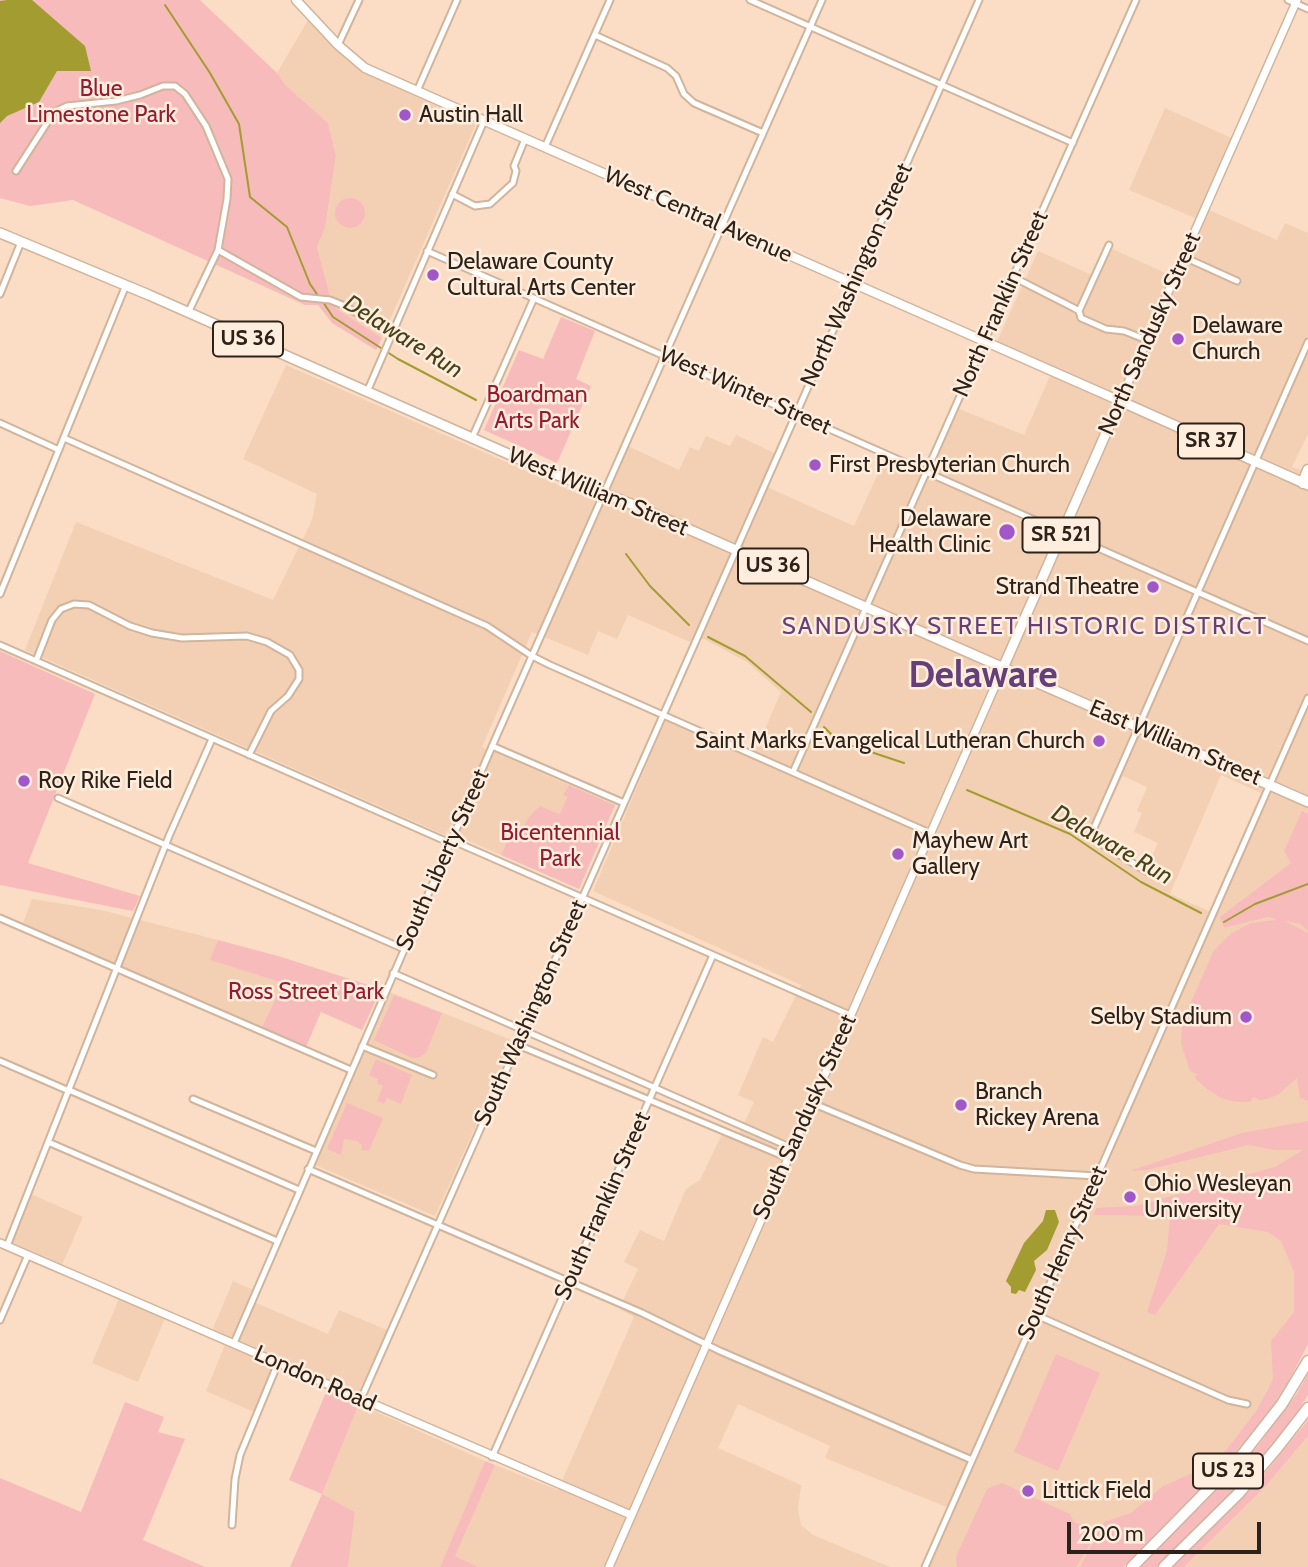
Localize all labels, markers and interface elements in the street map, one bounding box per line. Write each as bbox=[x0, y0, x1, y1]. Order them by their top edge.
park label: Blue Limestone Park bbox=[26, 75, 176, 129]
place label: Austin Hall bbox=[419, 101, 523, 129]
marker: Austin Hall bbox=[397, 107, 413, 123]
street label: North Washington Street bbox=[795, 159, 919, 391]
street label: West Central Avenue bbox=[600, 161, 796, 269]
street label: North Franklin Street bbox=[948, 207, 1054, 401]
street label: North Sandusky Street bbox=[1093, 228, 1207, 440]
place label: Delaware County Cultural Arts Center bbox=[447, 248, 636, 302]
marker: Delaware County Cultural Arts Center bbox=[425, 267, 441, 283]
water label: Delaware Run bbox=[338, 289, 468, 385]
place label: Delaware Church bbox=[1192, 312, 1283, 366]
road number: US 36 bbox=[213, 322, 283, 356]
marker: Delaware Church bbox=[1170, 331, 1186, 347]
street label: West Winter Street bbox=[655, 341, 835, 441]
park label: Boardman Arts Park bbox=[486, 381, 588, 435]
road number: SR 37 bbox=[1178, 424, 1244, 458]
street label: West William Street bbox=[504, 442, 692, 542]
place label: First Presbyterian Church bbox=[829, 451, 1070, 479]
marker: First Presbyterian Church bbox=[807, 457, 823, 473]
place label: Delaware Health Clinic bbox=[869, 505, 991, 559]
road number: SR 521 bbox=[1023, 518, 1100, 552]
marker: Delaware Health Clinic bbox=[997, 522, 1017, 542]
road number: US 36 bbox=[738, 548, 808, 584]
place label: Strand Theatre bbox=[996, 573, 1139, 601]
marker: Strand Theatre bbox=[1145, 579, 1161, 595]
district label: SANDUSKY STREET HISTORIC DISTRICT bbox=[786, 613, 1264, 641]
district label: Delaware bbox=[908, 654, 1058, 698]
street label: East William Street bbox=[1085, 694, 1265, 792]
place label: Saint Marks Evangelical Lutheran Church bbox=[695, 727, 1085, 755]
marker: Saint Marks Evangelical Lutheran Church bbox=[1091, 733, 1107, 749]
street label: South Liberty Street bbox=[391, 765, 495, 955]
place label: Roy Rike Field bbox=[38, 767, 173, 795]
marker: Roy Rike Field bbox=[16, 773, 32, 789]
water label: Delaware Run bbox=[1046, 799, 1178, 891]
park label: Bicentennial Park bbox=[500, 819, 620, 873]
place label: Mayhew Art Gallery bbox=[912, 827, 1028, 881]
marker: Mayhew Art Gallery bbox=[890, 846, 906, 862]
street label: South Washington Street bbox=[469, 896, 593, 1130]
park label: Ross Street Park bbox=[228, 978, 384, 1006]
place label: Selby Stadium bbox=[1090, 1003, 1232, 1031]
marker: Selby Stadium bbox=[1238, 1009, 1254, 1025]
street label: South Sandusky Street bbox=[747, 1010, 863, 1224]
place label: Branch Rickey Arena bbox=[975, 1078, 1099, 1132]
marker: Branch Rickey Arena bbox=[953, 1097, 969, 1113]
street label: South Franklin Street bbox=[549, 1108, 657, 1304]
street label: South Henry Street bbox=[1012, 1162, 1114, 1344]
place label: Ohio Wesleyan University bbox=[1144, 1170, 1291, 1224]
marker: Ohio Wesleyan University bbox=[1122, 1189, 1138, 1205]
street label: London Road bbox=[250, 1340, 380, 1418]
road number: US 23 bbox=[1193, 1454, 1263, 1488]
place label: Littick Field bbox=[1042, 1477, 1151, 1505]
marker: Littick Field bbox=[1020, 1483, 1036, 1499]
scale bar bbox=[1070, 1508, 1264, 1552]
text: 200 m bbox=[1080, 1521, 1143, 1546]

